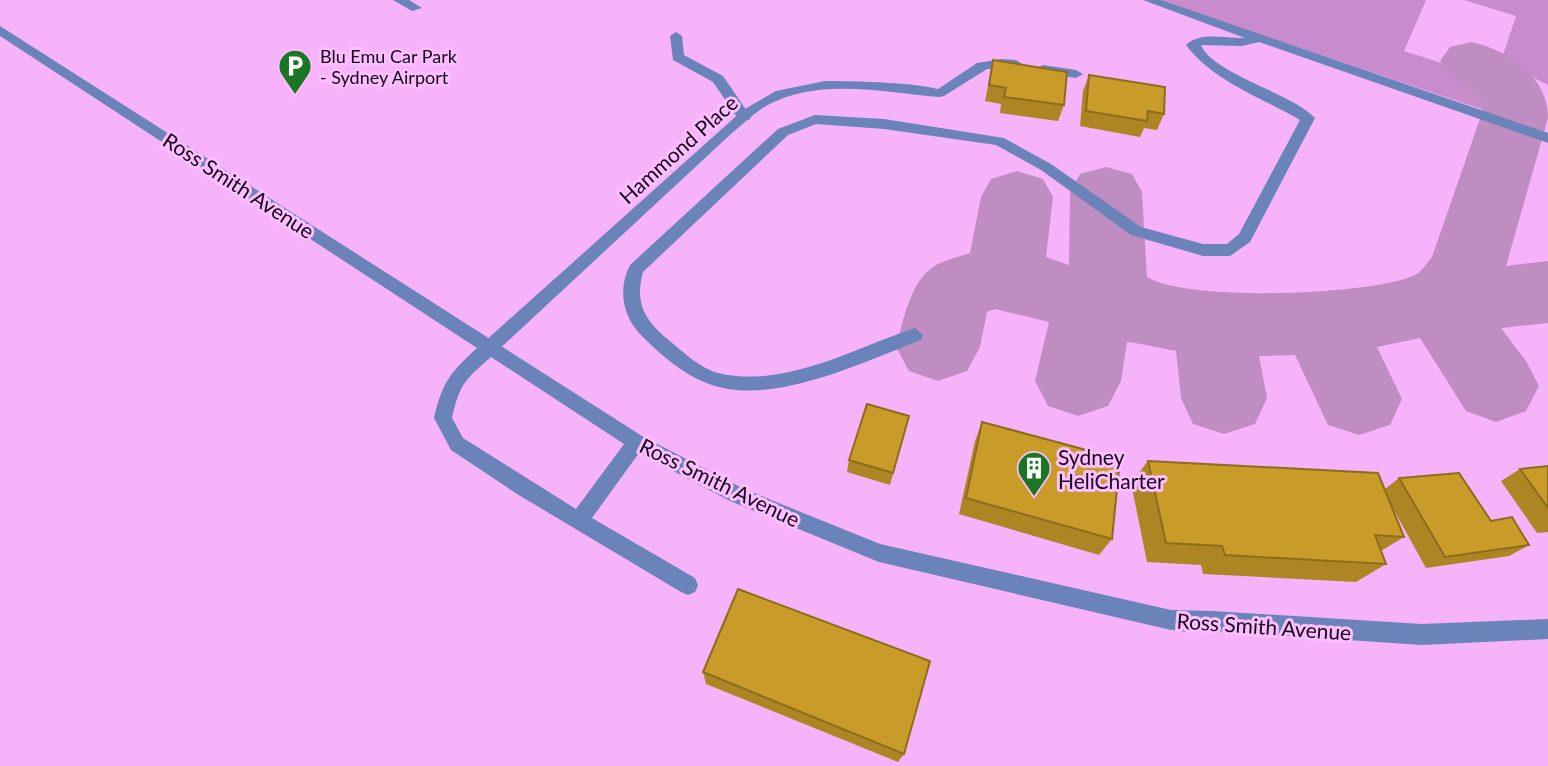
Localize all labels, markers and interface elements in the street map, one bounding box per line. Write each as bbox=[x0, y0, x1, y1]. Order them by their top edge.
place label: Blu Emu Car Park - Sydney Airport bbox=[320, 45, 458, 88]
parking icon: Blu Emu Car Park - Sydney Airport bbox=[276, 47, 314, 96]
street label: Hammond Place bbox=[614, 89, 742, 209]
street label: Ross Smith Avenue bbox=[159, 127, 319, 243]
street label: Ross Smith Avenue bbox=[636, 432, 804, 532]
place label: Sydney HeliCharter bbox=[1058, 444, 1165, 493]
building icon: Sydney HeliCharter bbox=[1015, 449, 1053, 498]
street label: Ross Smith Avenue bbox=[1176, 607, 1352, 645]

